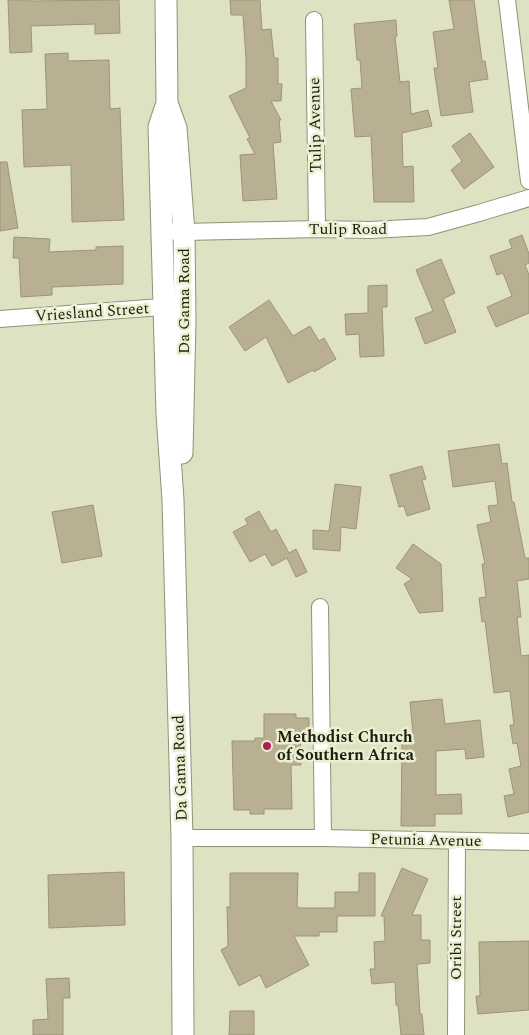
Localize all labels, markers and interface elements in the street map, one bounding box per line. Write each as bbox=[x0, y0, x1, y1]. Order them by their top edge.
street label: Tulip Avenue bbox=[302, 77, 328, 173]
street label: Tulip Road bbox=[309, 217, 387, 241]
street label: Da Gama Road bbox=[172, 248, 196, 354]
street label: Vriesland Street bbox=[34, 296, 150, 328]
street label: Da Gama Road bbox=[166, 715, 194, 821]
place label: Methodist Church of Southern Africa bbox=[277, 725, 415, 767]
marker: Methodist Church of Southern Africa bbox=[261, 740, 273, 752]
street label: Petunia Avenue bbox=[370, 827, 482, 853]
street label: Oribi Street bbox=[444, 896, 468, 980]

